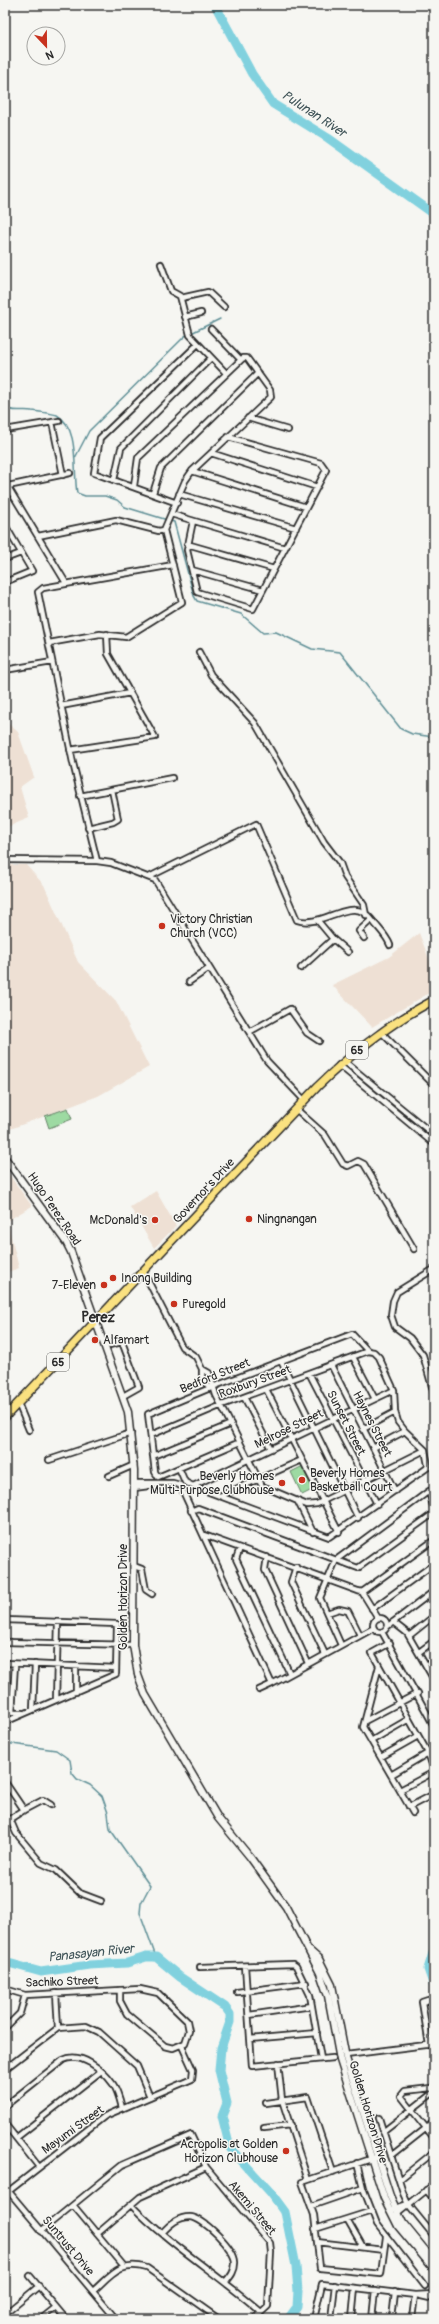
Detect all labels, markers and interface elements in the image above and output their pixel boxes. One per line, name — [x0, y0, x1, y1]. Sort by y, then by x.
north arrow — [26, 26, 66, 66]
text: N — [43, 47, 55, 62]
water label: Pulunan River — [279, 87, 351, 142]
place label: Victory Christian Church (VCC) — [170, 912, 253, 941]
marker: Victory Christian Church (VCC) — [157, 921, 167, 931]
road number: 65 — [346, 1041, 368, 1059]
street label: Governor's Drive — [170, 1155, 238, 1227]
street label: Hugo Perez Road — [24, 1170, 84, 1248]
place label: Ningnangan — [257, 1212, 317, 1227]
place label: McDonald's — [90, 1213, 148, 1228]
marker: Ningnangan — [244, 1214, 254, 1224]
marker: McDonald's — [150, 1215, 160, 1225]
place label: Inong Building — [121, 1271, 192, 1286]
marker: Inong Building — [108, 1273, 118, 1283]
place label: 7-Eleven — [52, 1278, 96, 1293]
marker: 7-Eleven — [99, 1280, 109, 1290]
place label: Puregold — [182, 1297, 226, 1312]
marker: Puregold — [169, 1299, 179, 1309]
district label: Perez — [81, 1309, 115, 1326]
place label: Alfamart — [103, 1333, 149, 1348]
marker: Alfamart — [90, 1335, 100, 1345]
road number: 65 — [47, 1353, 69, 1371]
street label: Bedford Street — [178, 1355, 252, 1397]
street label: Roxbury Street — [217, 1362, 293, 1402]
street label: Sunset Street — [323, 1388, 369, 1458]
street label: Haynes Street — [349, 1389, 395, 1459]
street label: Melrose Street — [252, 1406, 326, 1452]
place label: Beverly Homes Basketball Court — [310, 1466, 392, 1495]
place label: Beverly Homes Multi-Purpose Clubhouse — [150, 1469, 275, 1498]
marker: Beverly Homes Basketball Court — [297, 1475, 307, 1485]
marker: Beverly Homes Multi-Purpose Clubhouse — [277, 1478, 287, 1488]
street label: Golden Horizon Drive — [116, 1544, 131, 1650]
water label: Panasayan River — [47, 1940, 137, 1965]
street label: Sachiko Street — [25, 1973, 99, 1991]
street label: Golden Horizon Drive — [345, 2059, 391, 2165]
street label: Mayumi Street — [39, 2102, 107, 2158]
place label: Acropolis at Golden Horizon Clubhouse — [180, 2137, 278, 2166]
marker: Acropolis at Golden Horizon Clubhouse — [281, 2146, 291, 2156]
street label: Akemi Street — [225, 2178, 279, 2238]
street label: Suntrust Drive — [39, 2213, 97, 2279]

